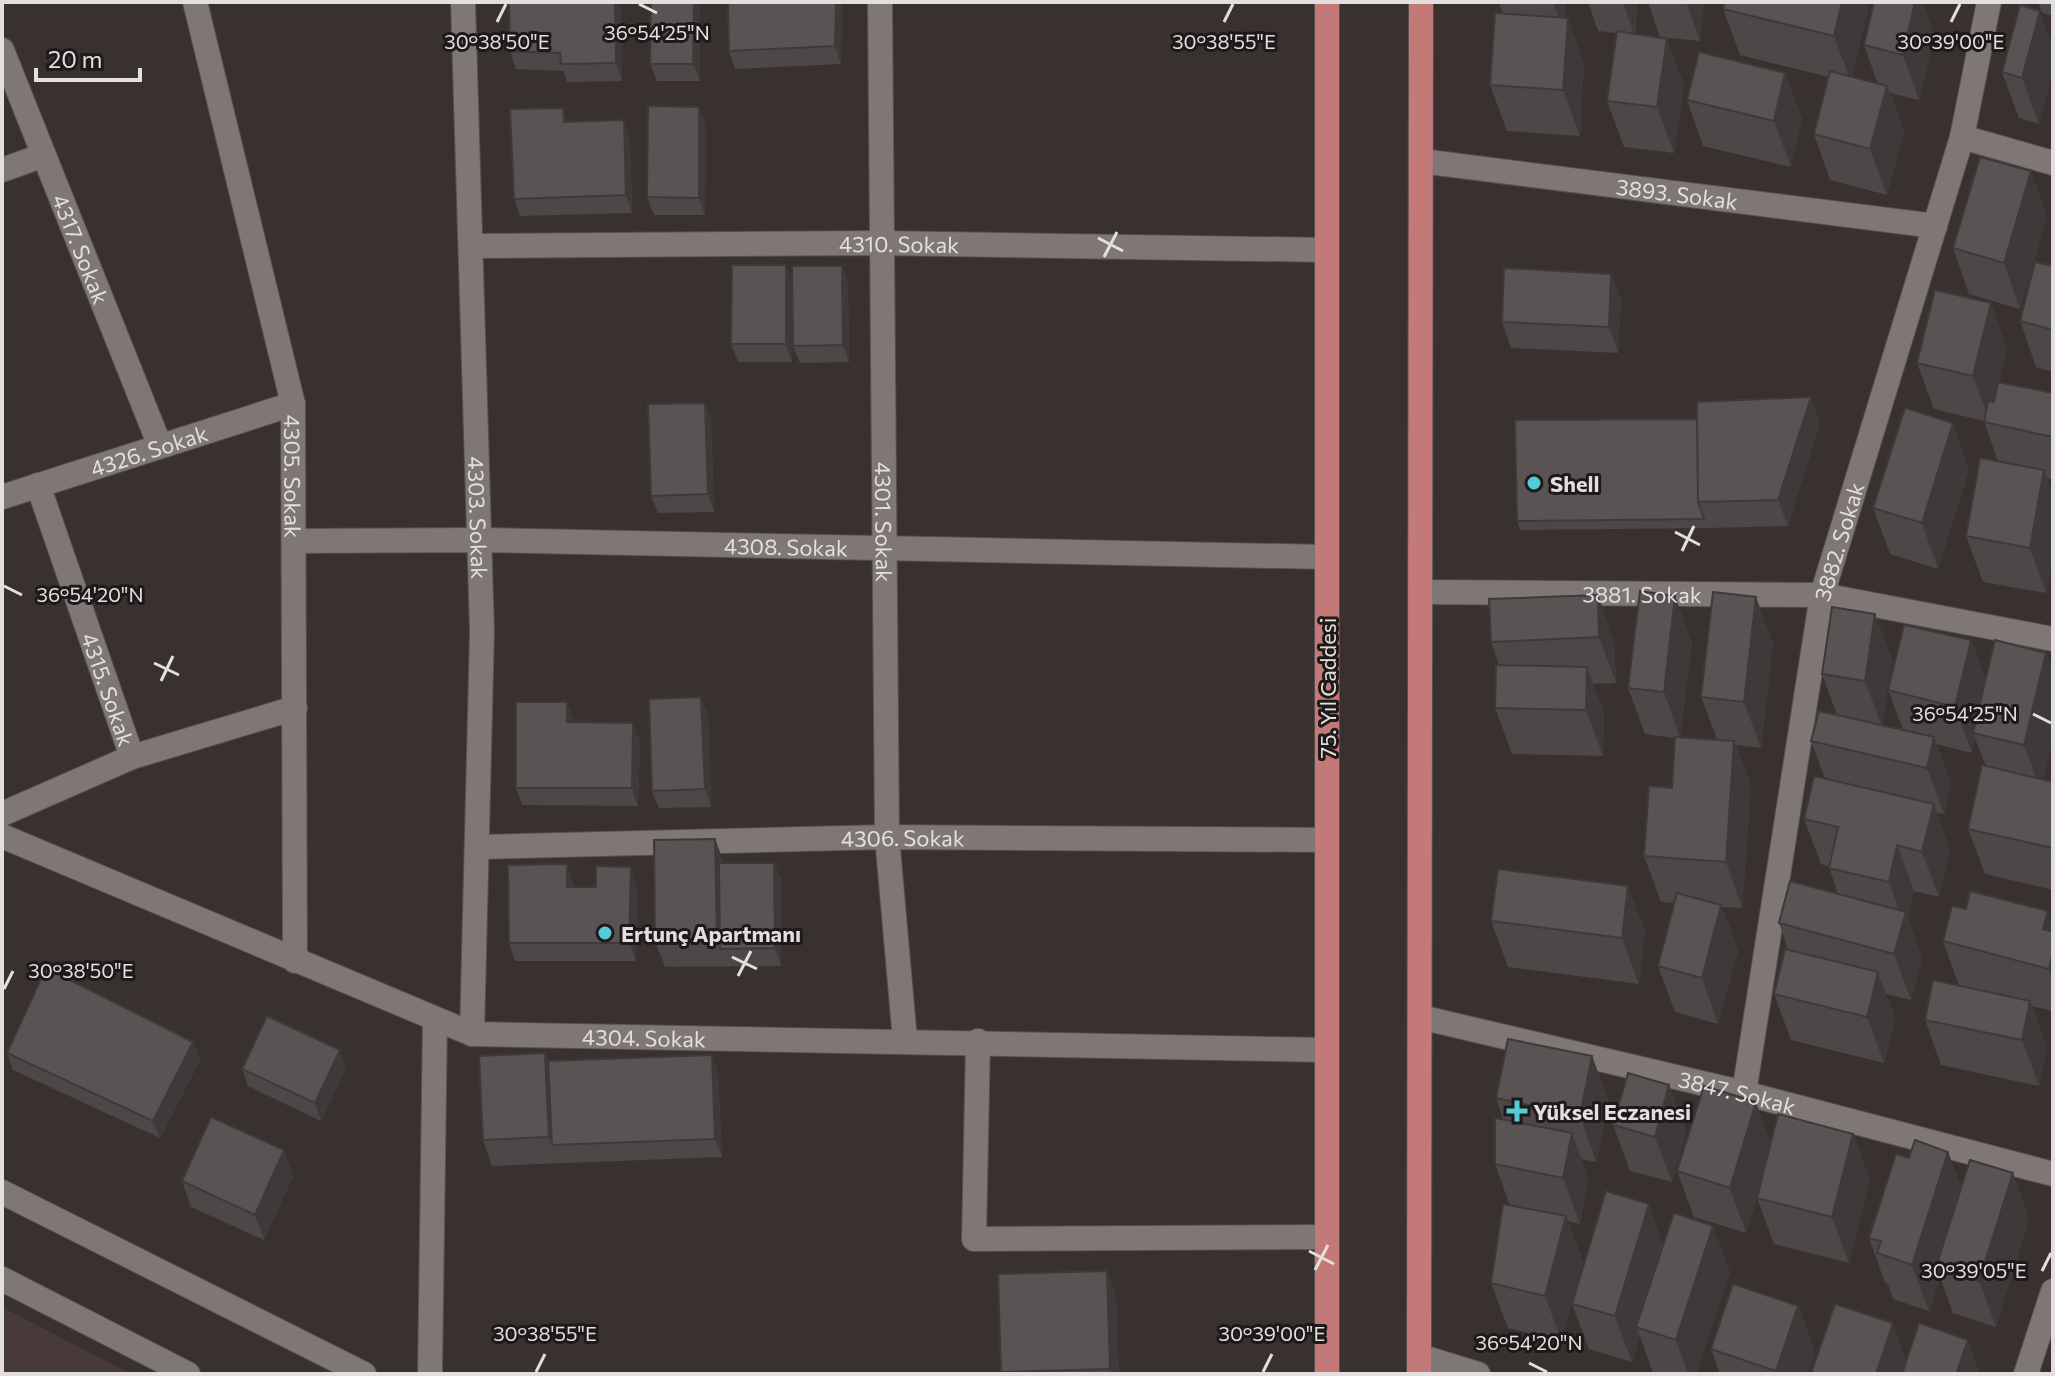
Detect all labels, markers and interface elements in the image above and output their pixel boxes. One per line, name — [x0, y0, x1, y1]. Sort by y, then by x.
text: 36°54'25"N — [604, 20, 710, 44]
text: 30°38'50"E — [444, 29, 550, 53]
text: 30°38'55"E — [1172, 29, 1276, 53]
text: 30°39'00"E — [1898, 29, 2004, 53]
scale bar — [36, 32, 140, 82]
text: 20 m — [48, 44, 102, 73]
street label: 3893. Sokak — [1615, 172, 1739, 214]
street label: 4317. Sokak — [47, 190, 115, 308]
street label: 4310. Sokak — [839, 229, 959, 258]
street label: 4305. Sokak — [280, 415, 307, 538]
street label: 4326. Sokak — [87, 419, 211, 482]
street label: 4303. Sokak — [463, 456, 494, 580]
street label: 4301. Sokak — [870, 462, 898, 582]
place label: Shell — [1550, 470, 1600, 497]
marker: Shell — [1525, 474, 1543, 492]
street label: 3882. Sokak — [1808, 479, 1869, 604]
street label: 4308. Sokak — [724, 531, 848, 561]
street label: 3881. Sokak — [1582, 580, 1702, 608]
text: 36°54'20"N — [36, 582, 144, 606]
street label: 75. Yıl Caddesi — [1314, 618, 1341, 758]
street label: 4315. Sokak — [76, 629, 141, 750]
text: 36°54'25"N — [1912, 701, 2018, 725]
street label: 4306. Sokak — [841, 823, 965, 852]
place label: Ertunç Apartmanı — [621, 920, 801, 947]
marker: Ertunç Apartmanı — [596, 924, 614, 942]
text: 30°38'50"E — [28, 958, 134, 982]
street label: 4304. Sokak — [582, 1023, 706, 1052]
street label: 3847. Sokak — [1676, 1065, 1799, 1120]
place label: Yüksel Eczanesi — [1533, 1098, 1691, 1125]
marker: Yüksel Eczanesi — [1508, 1102, 1526, 1120]
text: 30°39'05"E — [1921, 1258, 2027, 1282]
text: 30°38'55"E — [493, 1321, 597, 1345]
text: 30°39'00"E — [1219, 1321, 1325, 1345]
text: 36°54'20"N — [1475, 1330, 1583, 1354]

